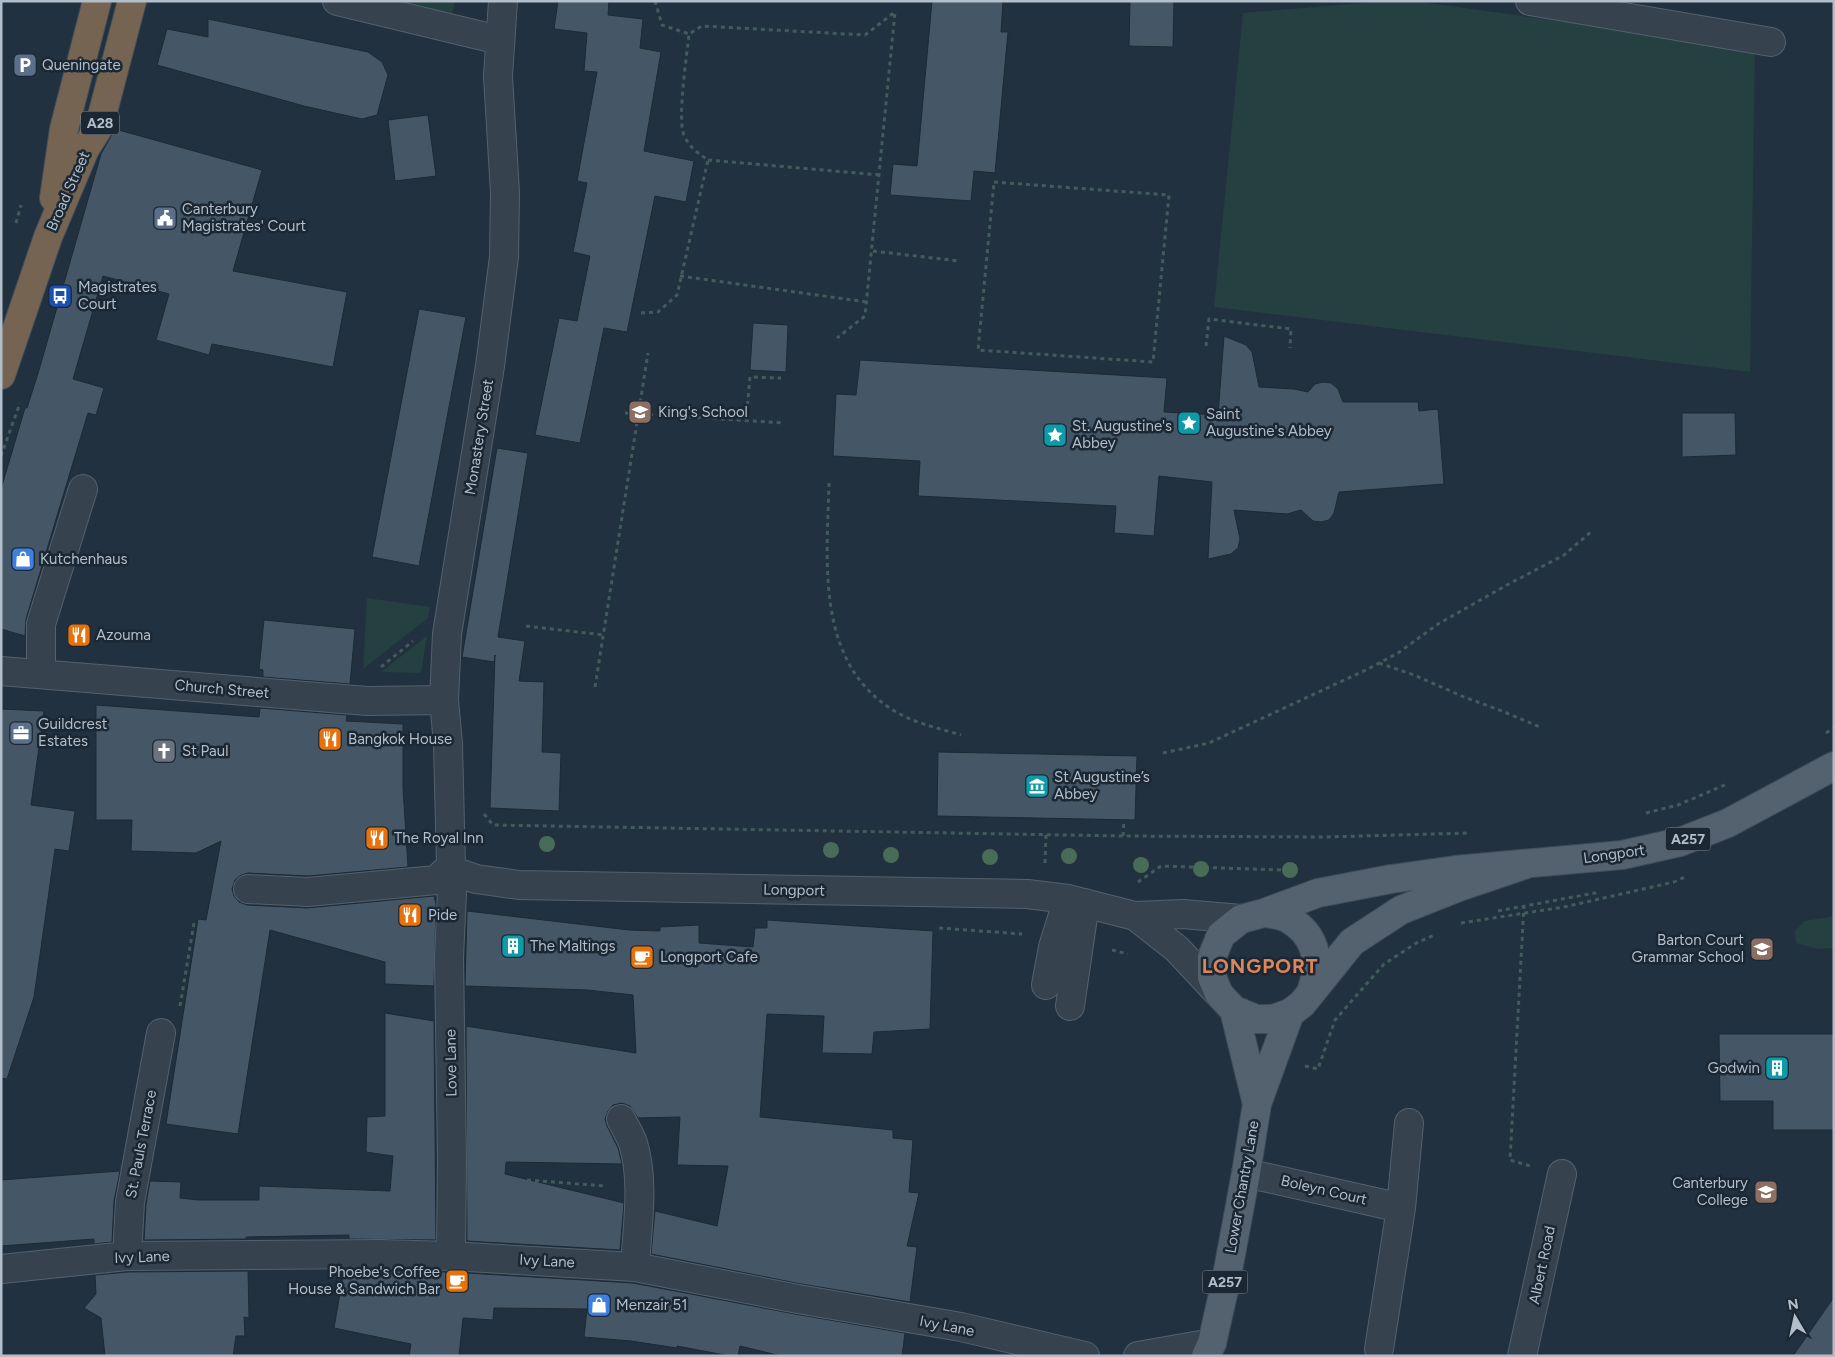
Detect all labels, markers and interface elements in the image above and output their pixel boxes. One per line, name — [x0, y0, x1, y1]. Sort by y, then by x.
parking icon: Queningate — [12, 52, 38, 78]
place label: Queningate — [42, 56, 121, 74]
road number: A28 — [81, 112, 119, 134]
street label: Broad Street — [42, 148, 94, 234]
place label: Canterbury Magistrates' Court — [182, 200, 306, 235]
public building icon: Canterbury Magistrates' Court — [152, 205, 178, 231]
place label: Magistrates Court — [78, 278, 157, 313]
bus stop icon: Magistrates Court — [47, 283, 73, 309]
street label: Monastery Street — [461, 378, 497, 496]
school or university icon: King's School — [627, 399, 653, 425]
place label: King's School — [658, 403, 748, 421]
place label: Saint Augustine's Abbey — [1206, 405, 1332, 440]
place icon: Saint Augustine's Abbey — [1176, 410, 1202, 436]
place label: St. Augustine's Abbey — [1072, 417, 1172, 452]
place icon: St. Augustine's Abbey — [1042, 422, 1068, 448]
shop icon: Kutchenhaus — [10, 546, 36, 572]
place label: Kutchenhaus — [40, 550, 128, 568]
restaurant icon: Azouma — [66, 622, 92, 648]
place label: Azouma — [96, 626, 151, 644]
street label: Church Street — [174, 676, 270, 702]
place label: Guildcrest Estates — [38, 715, 108, 750]
office icon: Guildcrest Estates — [8, 720, 34, 746]
restaurant icon: Bangkok House — [317, 726, 343, 752]
place label: Bangkok House — [348, 730, 452, 748]
church icon: St Paul — [151, 738, 177, 764]
place label: St Paul — [182, 742, 228, 760]
place label: St Augustine’s Abbey — [1054, 768, 1150, 803]
museum icon: St Augustine’s Abbey — [1024, 773, 1050, 799]
restaurant icon: The Royal Inn — [364, 825, 390, 851]
road number: A257 — [1666, 828, 1710, 851]
place label: The Royal Inn — [394, 829, 484, 847]
street label: Longport — [1582, 841, 1646, 867]
street label: Longport — [763, 880, 825, 900]
restaurant icon: Pide — [397, 902, 423, 928]
place label: Pide — [428, 906, 457, 924]
place label: Barton Court Grammar School — [1632, 931, 1744, 966]
building icon: The Maltings — [500, 933, 526, 959]
school or university icon: Barton Court Grammar School — [1749, 936, 1775, 962]
place label: The Maltings — [530, 937, 616, 955]
cafe icon: Longport Cafe — [629, 944, 655, 970]
place label: Longport Cafe — [660, 948, 758, 966]
district label: LONGPORT — [1202, 954, 1318, 978]
street label: Love Lane — [441, 1029, 461, 1097]
building icon: Godwin — [1764, 1055, 1790, 1081]
place label: Godwin — [1707, 1059, 1760, 1077]
street label: St. Pauls Terrace — [122, 1088, 160, 1200]
street label: Lower Chantry Lane — [1221, 1119, 1263, 1255]
street label: Boleyn Court — [1279, 1171, 1369, 1209]
place label: Canterbury College — [1672, 1174, 1748, 1209]
school or university icon: Canterbury College — [1753, 1179, 1779, 1205]
street label: Albert Road — [1525, 1224, 1559, 1306]
street label: Ivy Lane — [114, 1247, 170, 1267]
street label: Ivy Lane — [519, 1251, 575, 1271]
place label: Phoebe's Coffee House & Sandwich Bar — [288, 1263, 440, 1298]
cafe icon: Phoebe's Coffee House & Sandwich Bar — [444, 1268, 470, 1294]
road number: A257 — [1202, 1270, 1248, 1294]
shop icon: Menzair 51 — [586, 1292, 612, 1318]
north arrow — [1770, 1292, 1820, 1342]
text: N — [1786, 1295, 1800, 1314]
place label: Menzair 51 — [616, 1296, 687, 1314]
street label: Ivy Lane — [918, 1312, 976, 1340]

